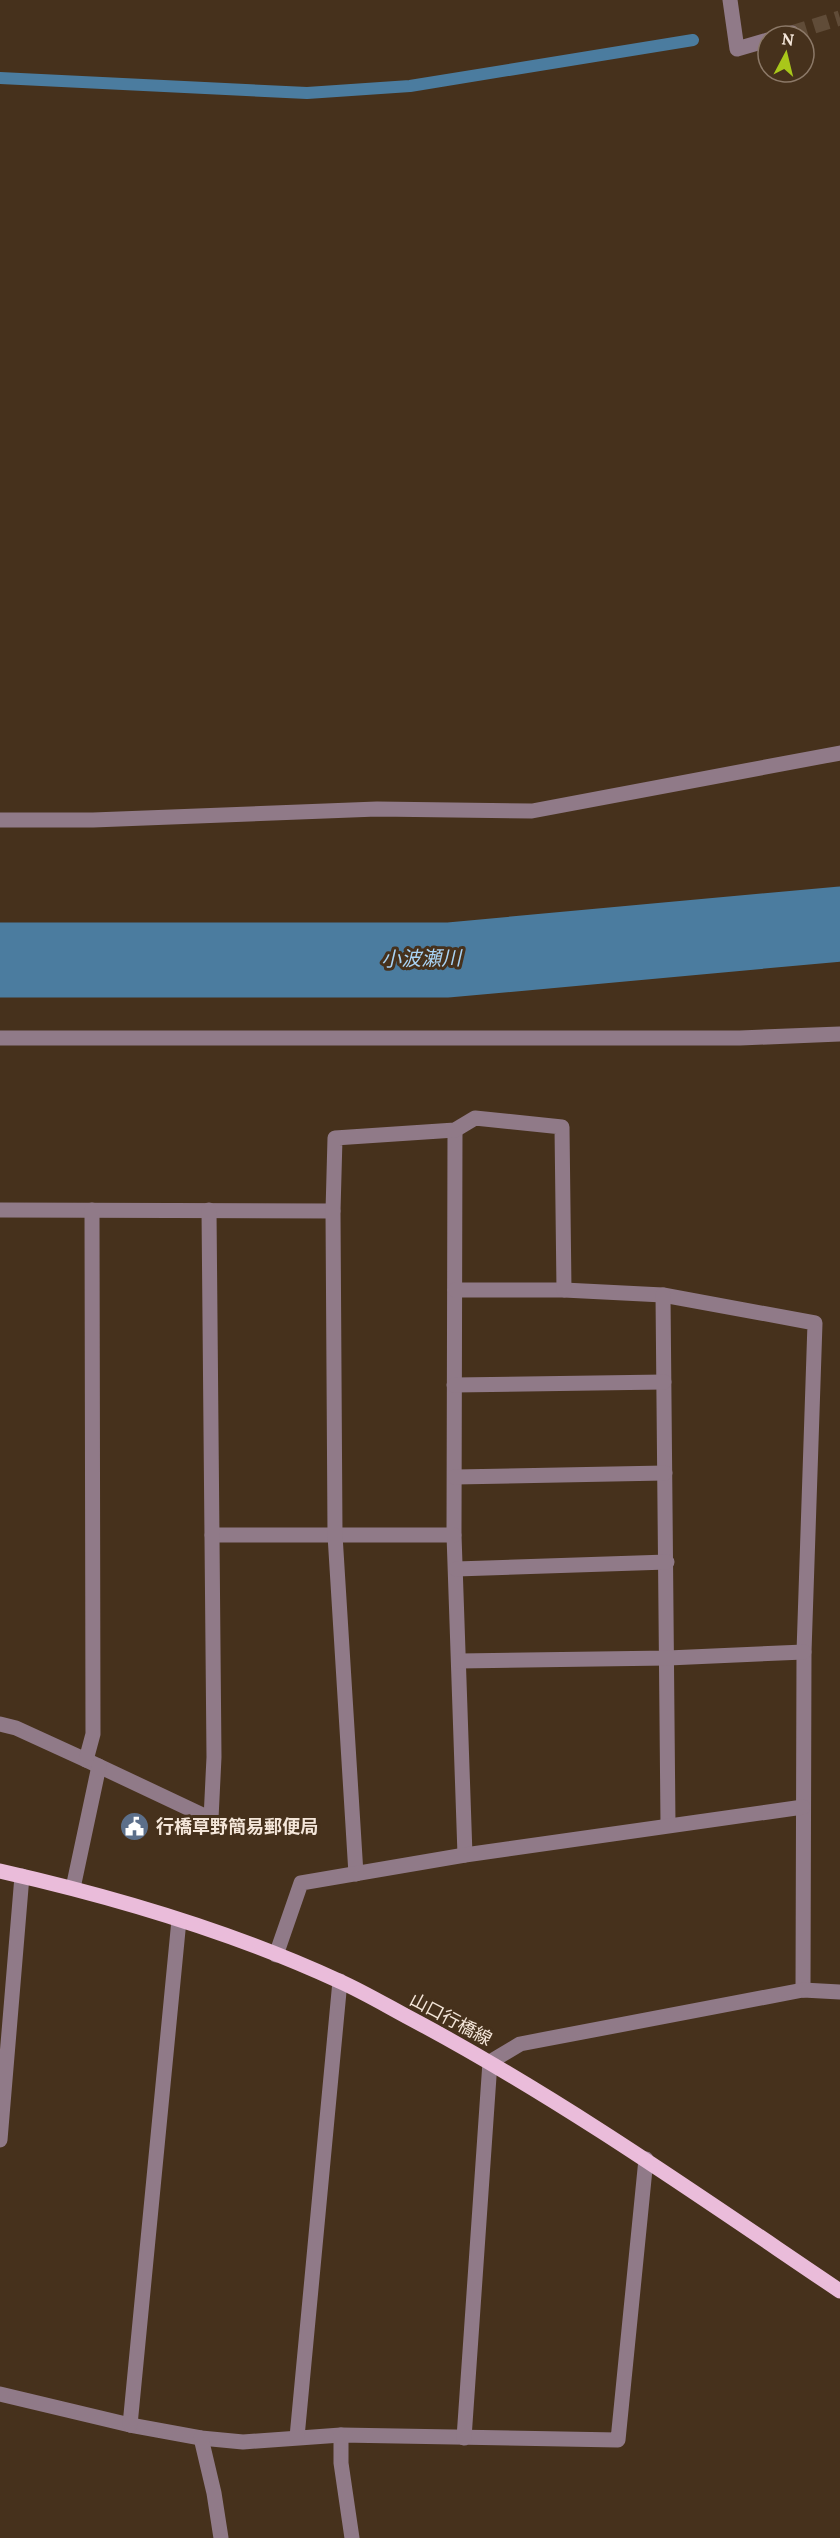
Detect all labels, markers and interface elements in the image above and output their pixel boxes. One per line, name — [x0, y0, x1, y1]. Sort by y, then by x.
north arrow — [756, 24, 816, 84]
text: N — [780, 28, 795, 50]
water label: 小波瀬川 — [381, 945, 463, 971]
public building icon: 行橋草野簡易郵便局 — [119, 1810, 151, 1842]
place label: 行橋草野簡易郵便局 — [156, 1815, 318, 1838]
street label: 山口行橋線 — [406, 1988, 496, 2050]

